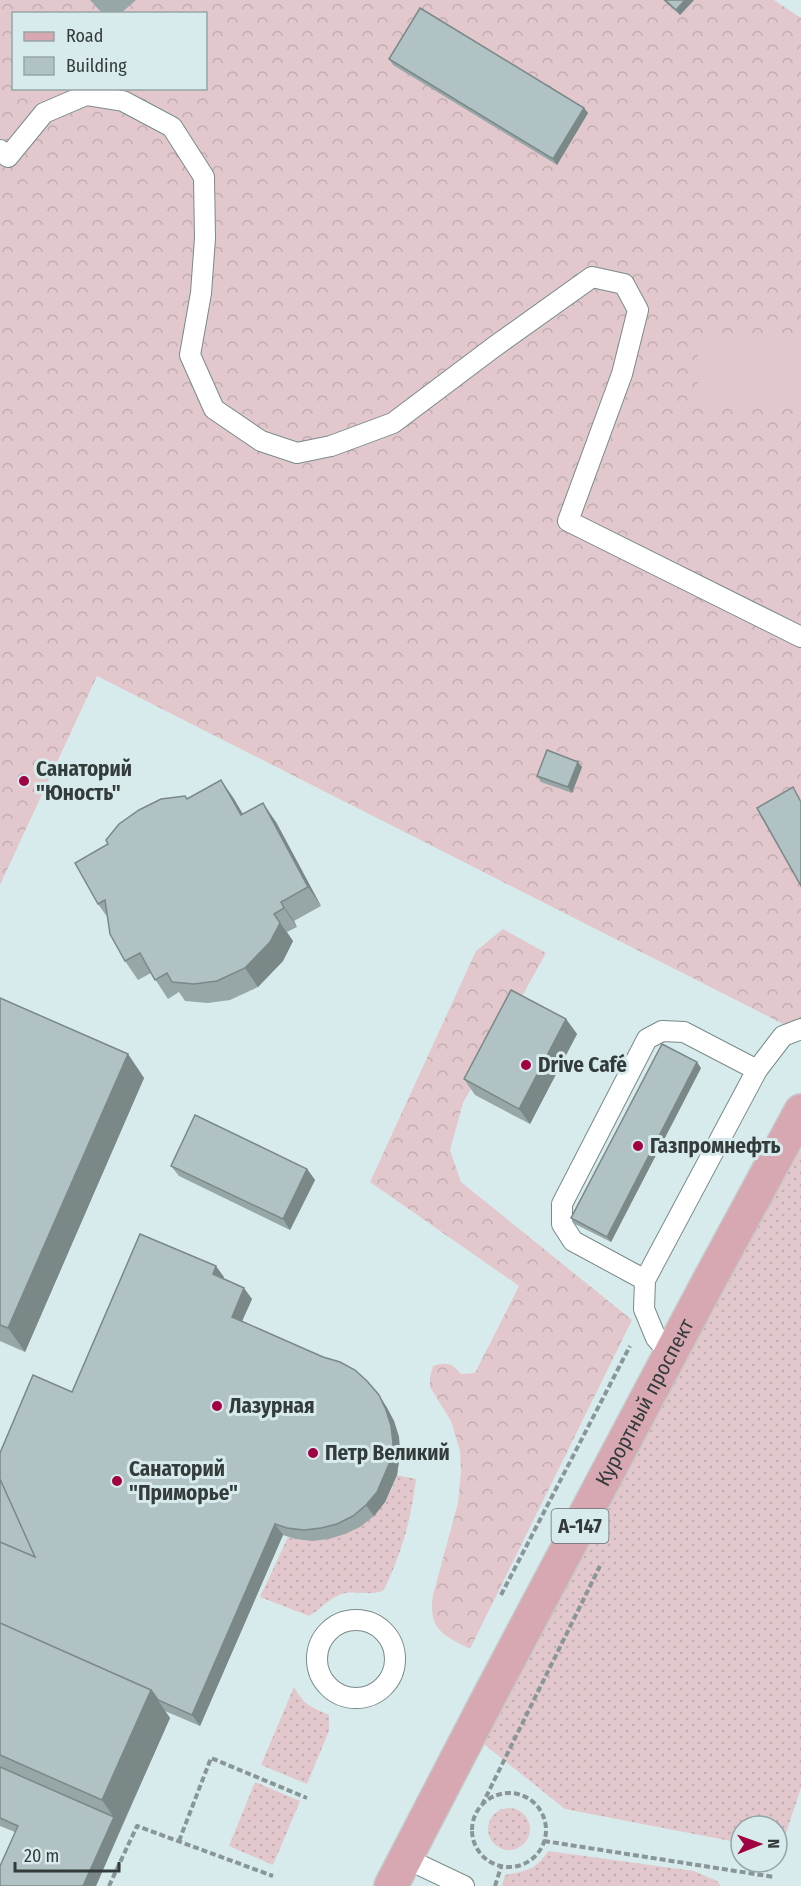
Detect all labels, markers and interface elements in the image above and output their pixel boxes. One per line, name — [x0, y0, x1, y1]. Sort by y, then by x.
legend — [12, 12, 207, 90]
text: Road — [66, 25, 103, 47]
text: Building — [66, 55, 127, 77]
place label: Санаторий "Юность" — [36, 756, 132, 806]
marker: Санаторий "Юность" — [17, 774, 31, 788]
place label: Drive Café — [538, 1052, 627, 1078]
marker: Drive Café — [519, 1058, 533, 1072]
place label: Газпромнефть — [650, 1133, 780, 1159]
marker: Газпромнефть — [631, 1139, 645, 1153]
street label: Курортный проспект — [590, 1314, 700, 1491]
place label: Лазурная — [229, 1393, 315, 1419]
marker: Лазурная — [210, 1399, 224, 1413]
place label: Петр Великий — [325, 1440, 450, 1466]
marker: Петр Великий — [306, 1446, 320, 1460]
place label: Санаторий "Приморье" — [129, 1456, 238, 1506]
marker: Санаторий "Приморье" — [110, 1474, 124, 1488]
road number: А-147 — [552, 1509, 608, 1543]
north arrow — [729, 1814, 789, 1874]
scale bar — [15, 1835, 118, 1873]
text: N — [764, 1839, 783, 1849]
text: 20 m — [24, 1845, 59, 1867]

